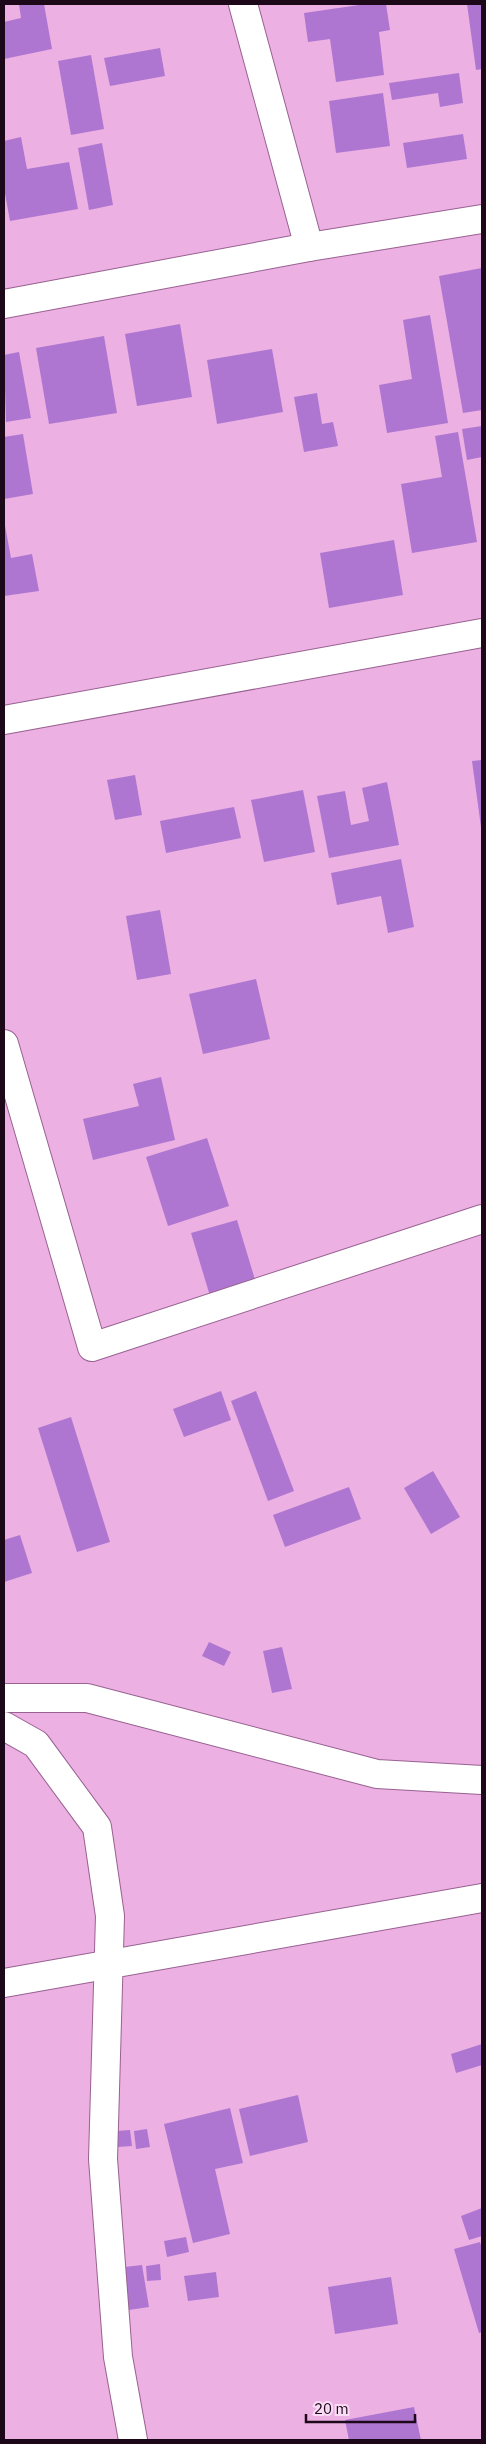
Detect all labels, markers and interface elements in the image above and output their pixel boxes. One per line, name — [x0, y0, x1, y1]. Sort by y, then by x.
scale bar — [306, 2392, 415, 2424]
text: 20 m — [314, 2399, 349, 2418]

